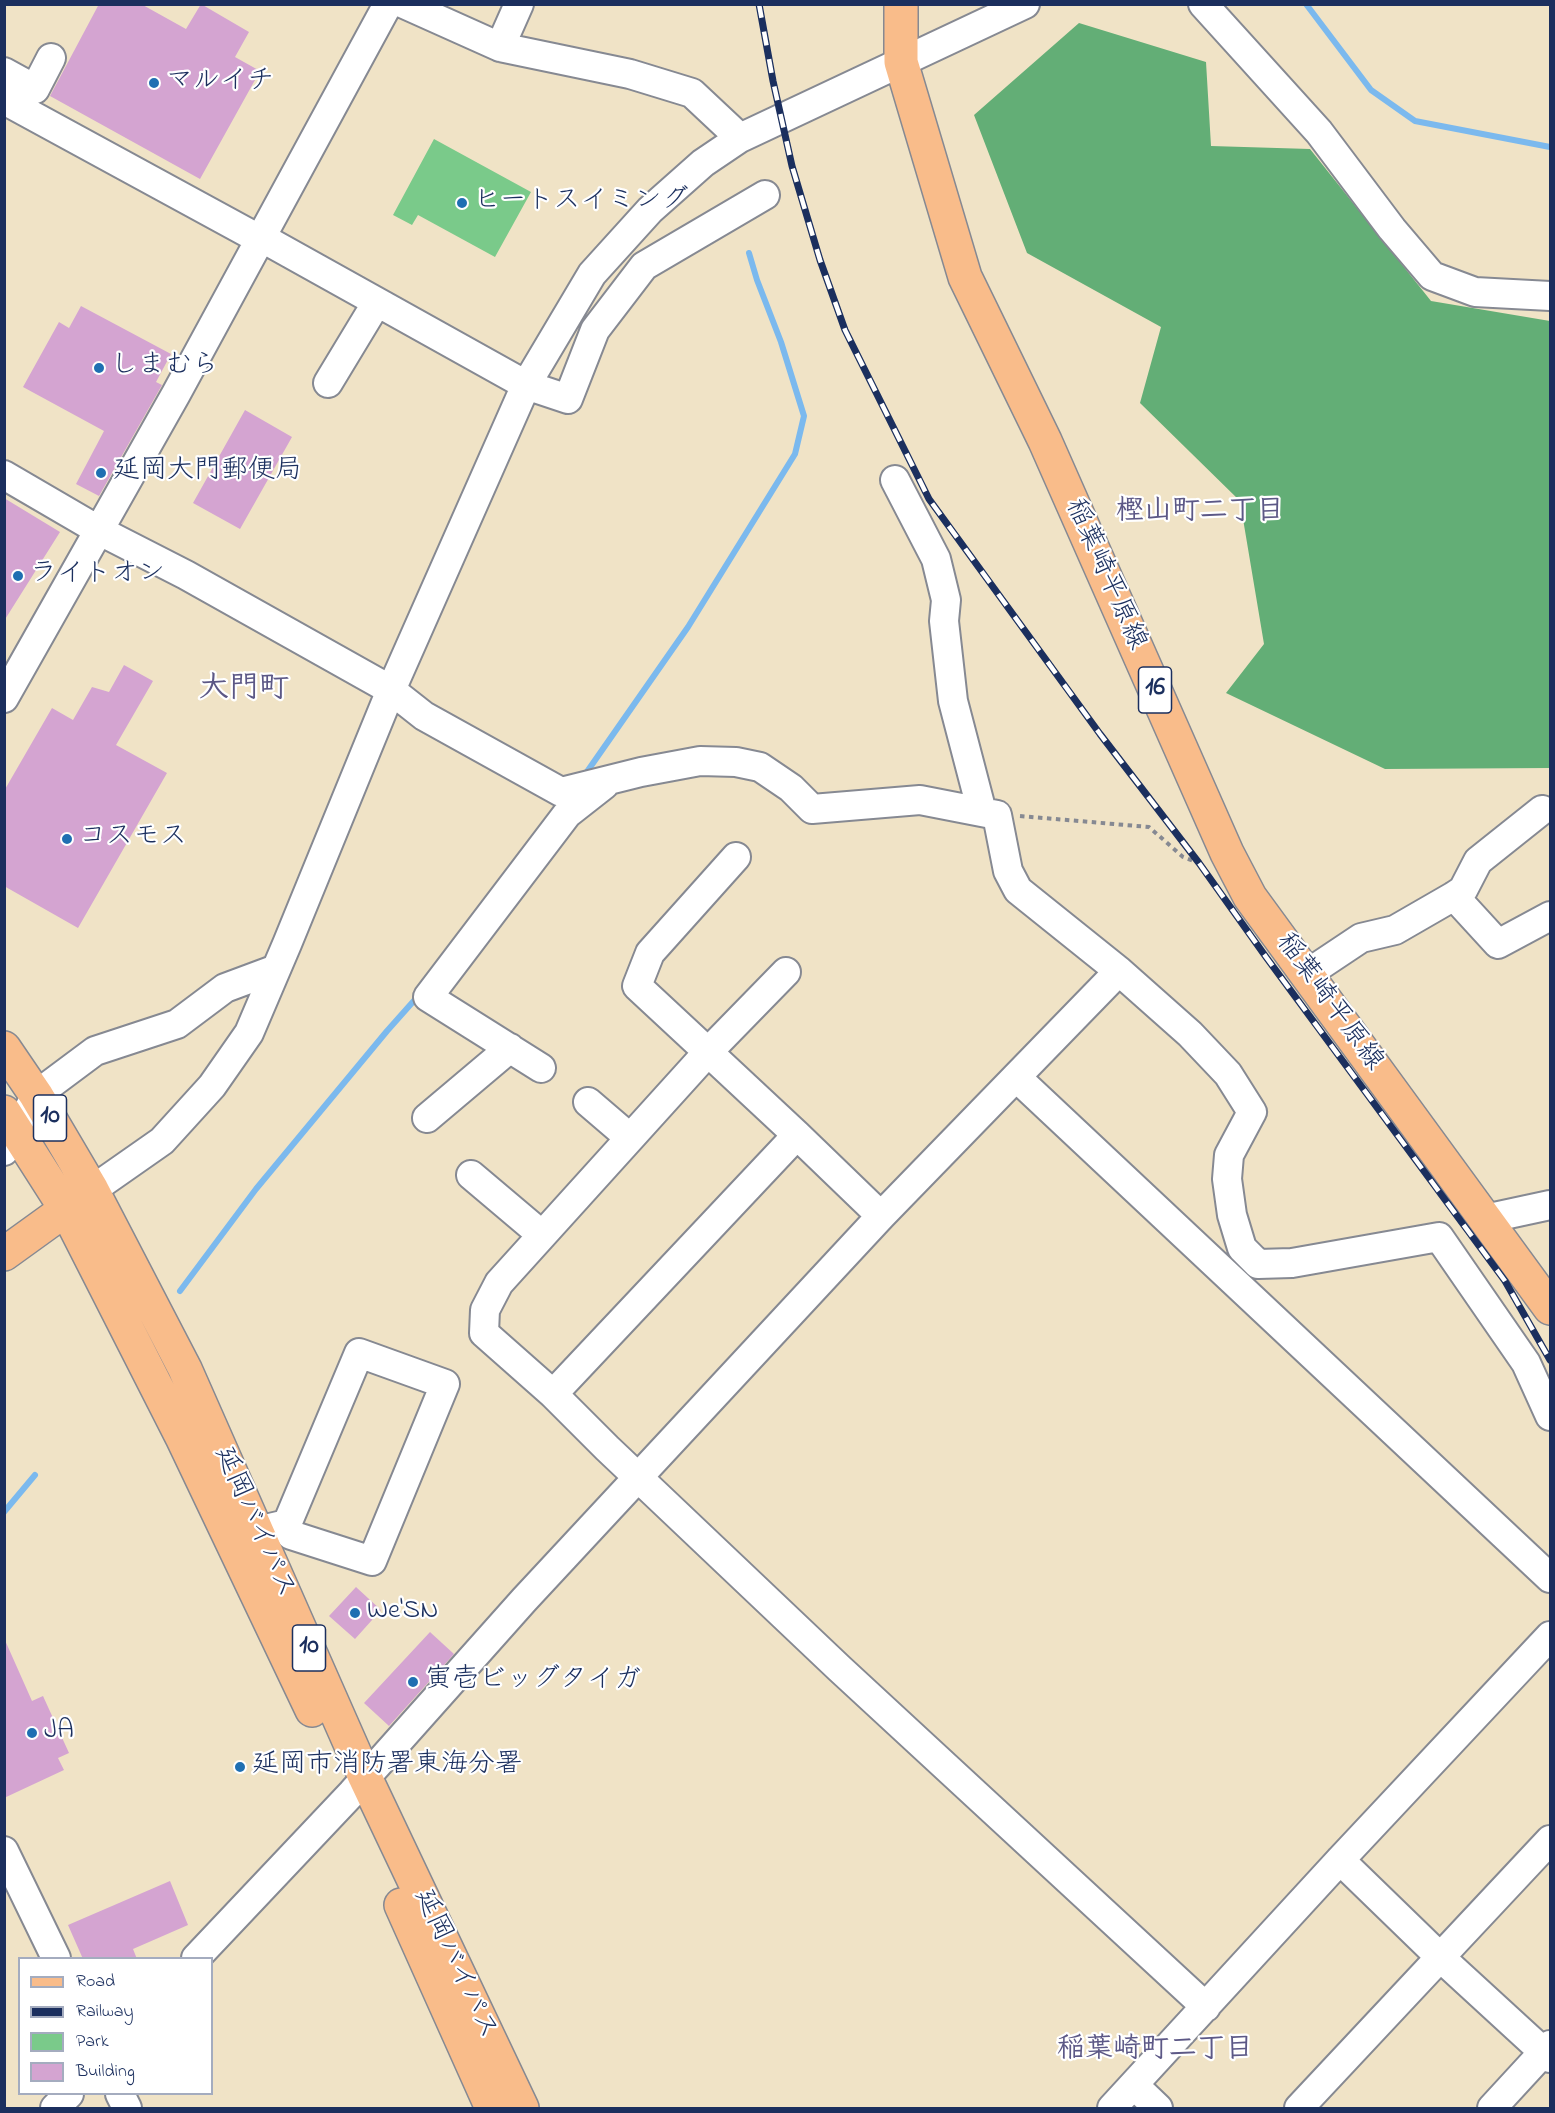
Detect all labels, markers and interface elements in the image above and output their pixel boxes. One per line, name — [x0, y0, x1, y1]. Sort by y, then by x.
place label: マルイチ — [166, 67, 274, 99]
marker: マルイチ — [147, 76, 161, 90]
place label: ヒートスイミング — [474, 187, 688, 219]
marker: ヒートスイミング — [455, 196, 469, 210]
place label: しまむら — [111, 352, 219, 384]
marker: しまむら — [92, 361, 106, 375]
place label: 延岡大門郵便局 — [113, 457, 302, 489]
marker: 延岡大門郵便局 — [94, 466, 108, 480]
street label: 稲葉崎平原線 — [1056, 494, 1152, 656]
district label: 樫山町二丁目 — [1116, 496, 1284, 530]
place label: ライトオン — [30, 560, 165, 592]
marker: ライトオン — [11, 569, 25, 583]
road number: 16 — [1138, 667, 1172, 713]
district label: 大門町 — [199, 673, 289, 709]
place label: コスモス — [79, 823, 187, 855]
marker: コスモス — [60, 832, 74, 846]
street label: 稲葉崎平原線 — [1267, 928, 1389, 1078]
road number: 10 — [34, 1095, 66, 1141]
street label: 延岡バイパス — [205, 1442, 301, 1604]
place label: We'SN — [367, 1597, 438, 1629]
marker: We'SN — [348, 1606, 362, 1620]
road number: 10 — [292, 1625, 326, 1671]
place label: 寅壱ビッグタイガ — [425, 1666, 641, 1698]
marker: 寅壱ビッグタイガ — [406, 1675, 420, 1689]
place label: JA — [44, 1717, 74, 1749]
marker: JA — [25, 1726, 39, 1740]
place label: 延岡市消防署東海分署 — [252, 1751, 522, 1783]
marker: 延岡市消防署東海分署 — [233, 1760, 247, 1774]
street label: 延岡バイパス — [405, 1885, 503, 2045]
legend — [18, 1957, 213, 2095]
text: Road — [76, 1969, 115, 1995]
text: Railway — [76, 1999, 133, 2025]
text: Park — [76, 2029, 109, 2055]
district label: 稲葉崎町二丁目 — [1057, 2034, 1253, 2068]
text: Building — [76, 2059, 135, 2085]

